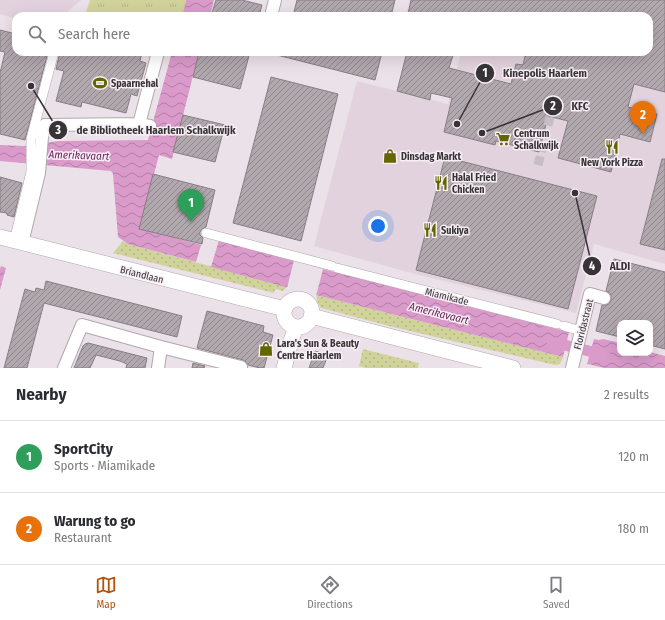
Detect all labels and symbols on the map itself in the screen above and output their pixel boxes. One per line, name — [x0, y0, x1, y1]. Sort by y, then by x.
callout: Kinepolis Haarlem — [475, 62, 594, 85]
text: 1 — [482, 66, 488, 80]
text: Kinepolis Haarlem — [503, 67, 587, 80]
sports icon: Spaarnehal — [92, 75, 108, 91]
place label: Spaarnehal — [111, 78, 159, 90]
callout: KFC — [543, 95, 596, 118]
text: 2 — [549, 99, 556, 113]
text: KFC — [572, 100, 589, 113]
pin: 2 — [630, 101, 656, 134]
callout: de Bibliotheek Haarlem Schalkwijk — [48, 118, 243, 141]
text: 3 — [54, 123, 61, 137]
text: de Bibliotheek Haarlem Schalkwijk — [76, 124, 236, 137]
place label: Centrum Schalkwijk — [514, 128, 560, 152]
supermarket icon: Centrum Schalkwijk — [495, 131, 511, 147]
restaurant icon: New York Pizza — [604, 139, 620, 155]
water label: Amerikavaart — [47, 148, 110, 163]
shop icon: Dinsdag Markt — [382, 148, 398, 164]
place label: Dinsdag Markt — [401, 151, 461, 163]
place label: New York Pizza — [581, 157, 643, 169]
place label: Halal Fried Chicken — [452, 172, 496, 196]
restaurant icon: Halal Fried Chicken — [433, 175, 449, 191]
pin: 1 — [178, 189, 204, 222]
your location — [368, 216, 388, 236]
restaurant icon: Sukiya — [422, 222, 438, 238]
place label: Sukiya — [441, 225, 469, 237]
callout: ALDI — [582, 255, 639, 278]
text: 4 — [589, 259, 595, 273]
text: ALDI — [609, 260, 630, 273]
street label: Briandlaan — [119, 264, 165, 286]
street label: Miamikade — [424, 286, 470, 308]
street label: Floridastraat — [572, 297, 596, 351]
water label: Amerikavaart — [407, 300, 470, 327]
place label: Lara's Sun & Beauty Centre Haarlem — [277, 338, 359, 362]
shop icon: Lara's Sun & Beauty Centre Haarlem — [258, 341, 274, 357]

